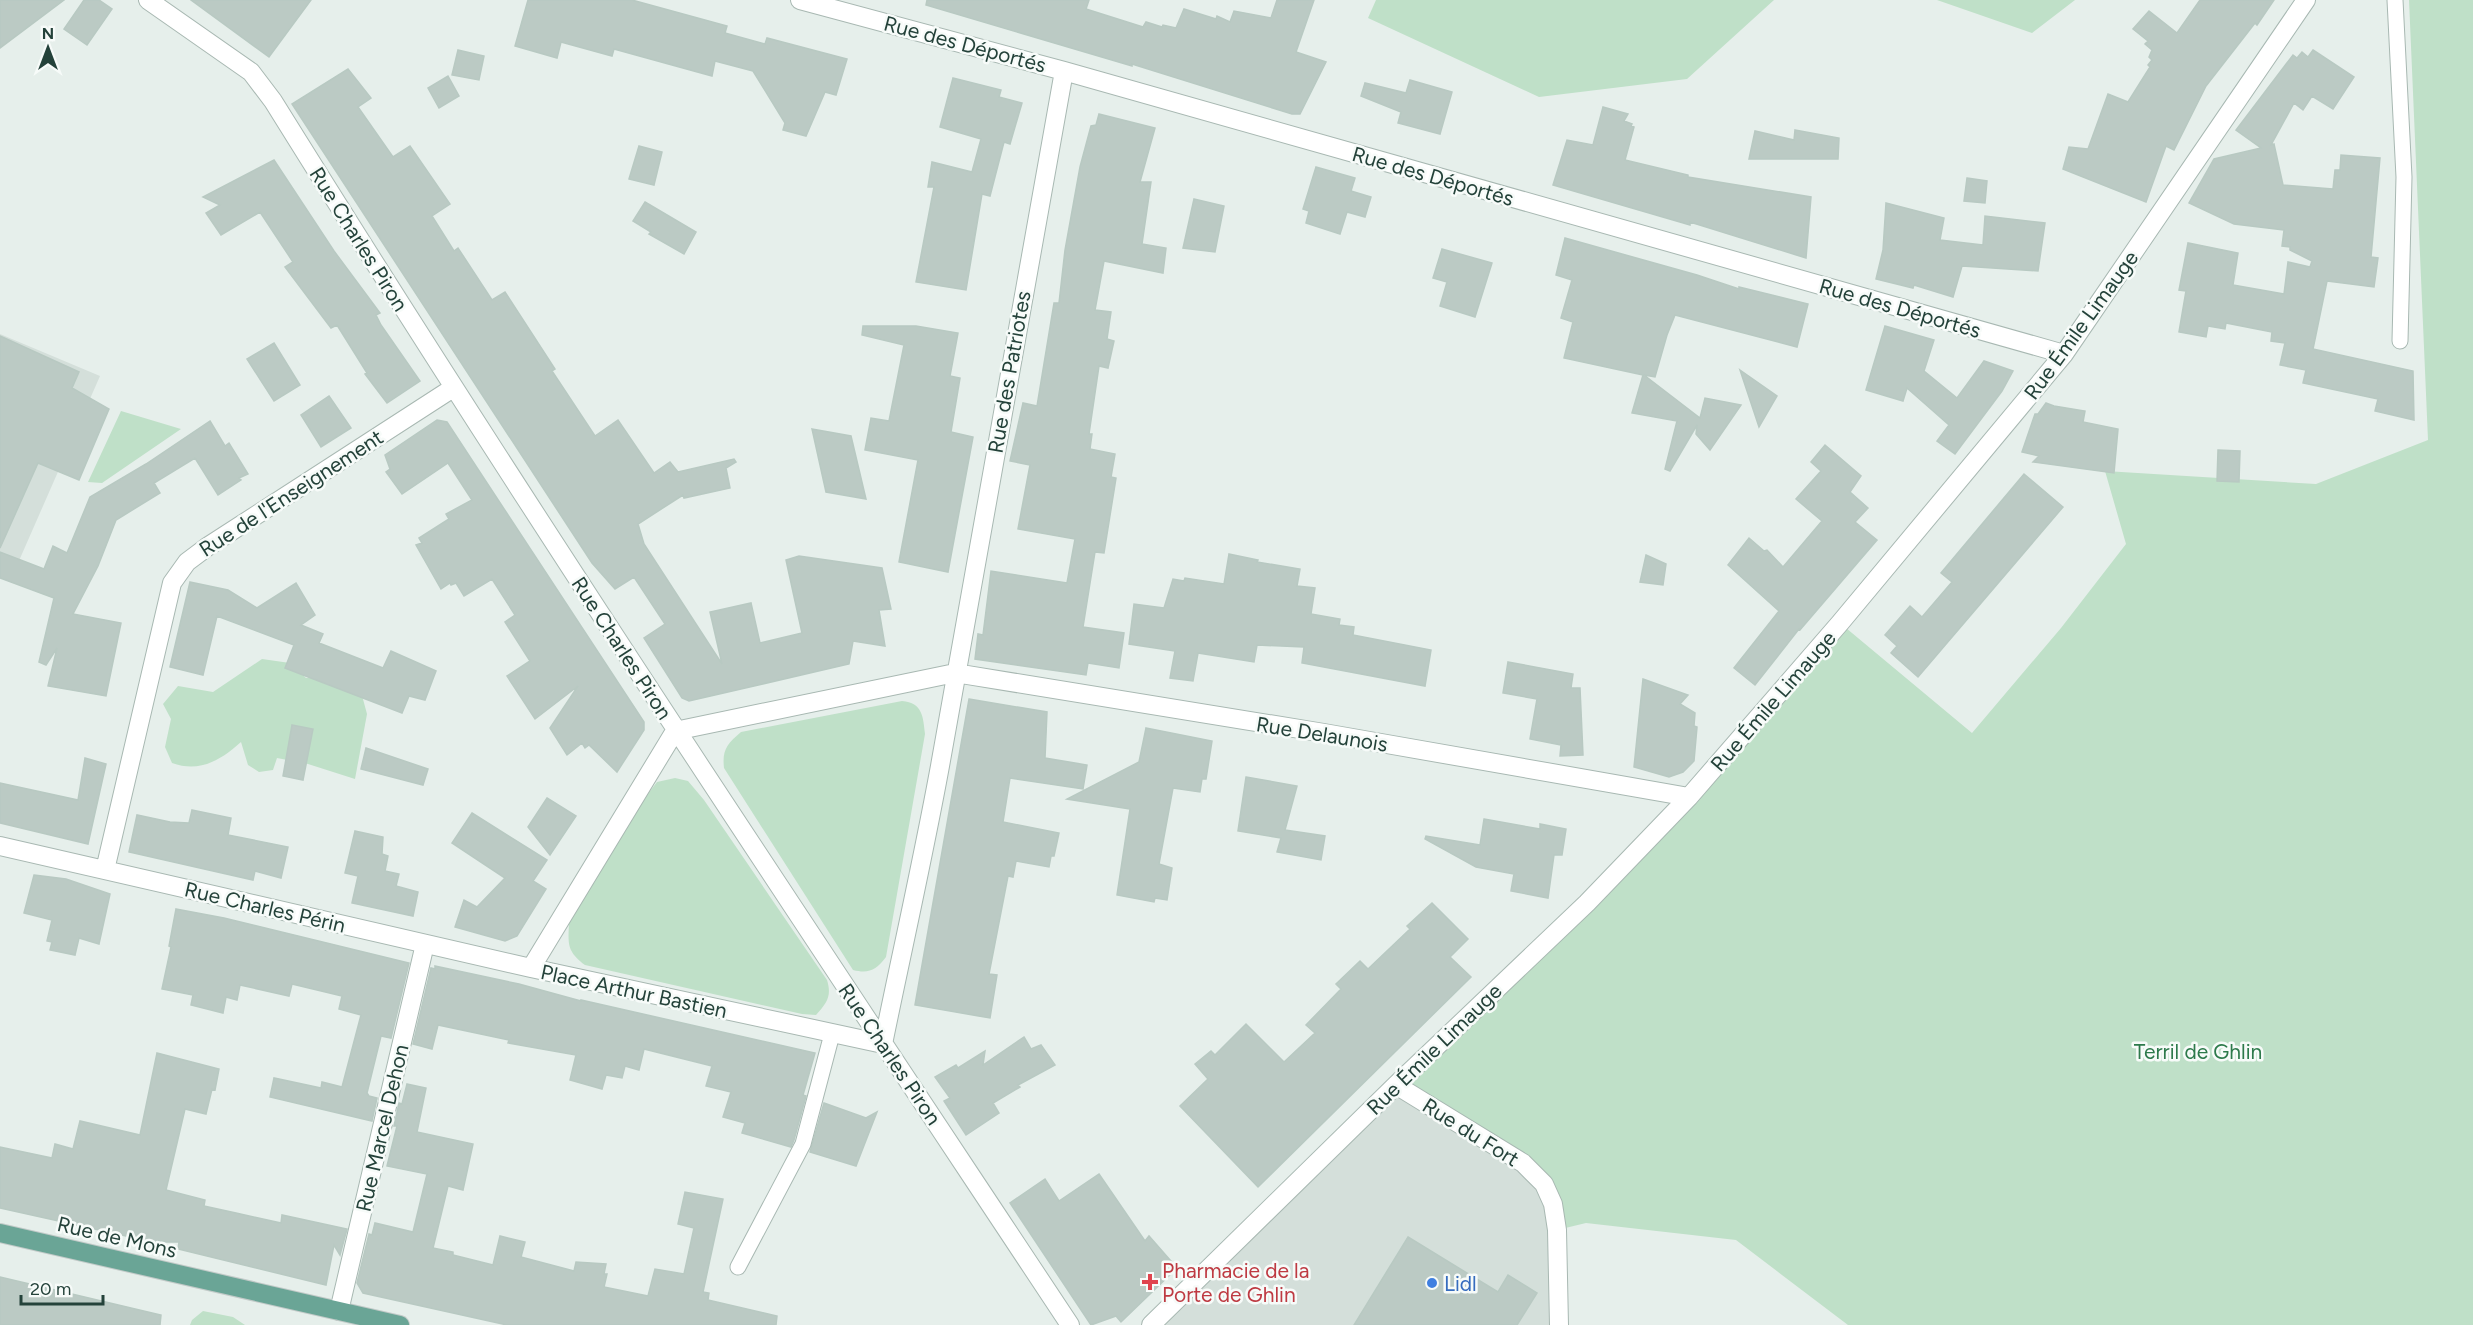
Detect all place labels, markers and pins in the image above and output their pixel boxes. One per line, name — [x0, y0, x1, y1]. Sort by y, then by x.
place label: Pharmacie de la Porte de Ghlin — [1162, 1258, 1309, 1307]
place label: Lidl — [1444, 1271, 1477, 1296]
marker: Pharmacie de la Porte de Ghlin — [1143, 1275, 1157, 1289]
marker: Lidl — [1425, 1276, 1439, 1290]

